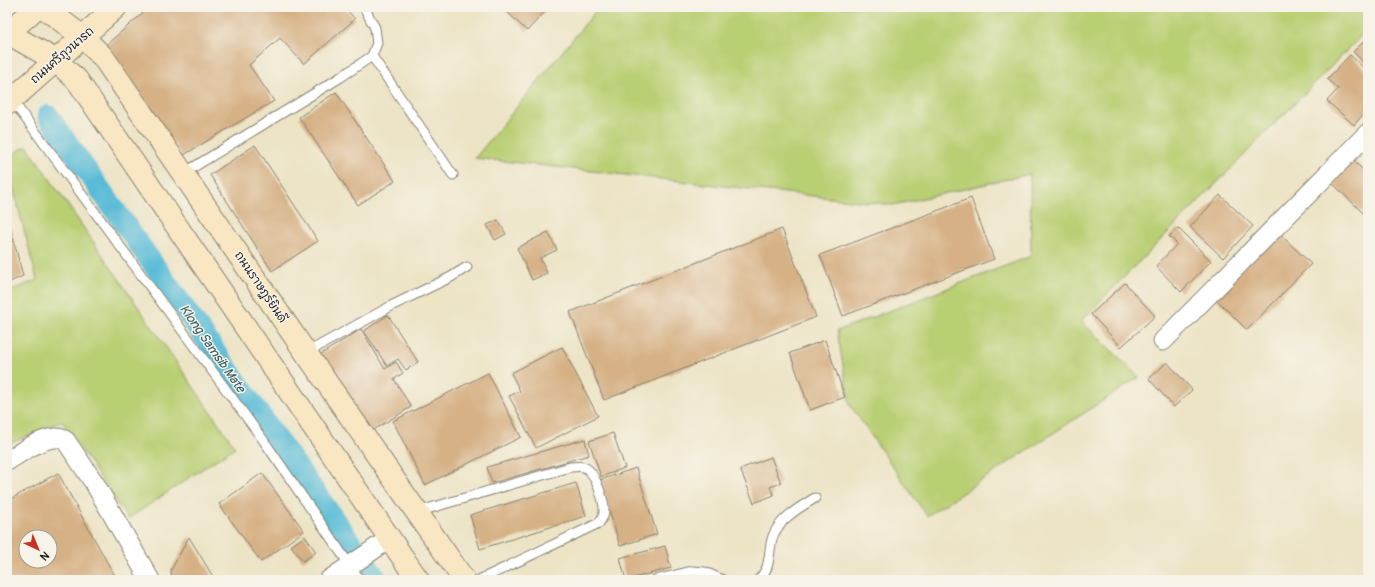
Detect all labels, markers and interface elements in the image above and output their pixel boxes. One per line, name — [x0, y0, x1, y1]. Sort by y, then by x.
street label: ถนนศรีภูวนารถ — [28, 24, 98, 88]
street label: ถนนราษฎร์ยินดี — [231, 248, 291, 326]
water label: Klong Samsib Mate — [176, 302, 249, 397]
north arrow — [18, 529, 58, 569]
text: N — [37, 549, 52, 563]

